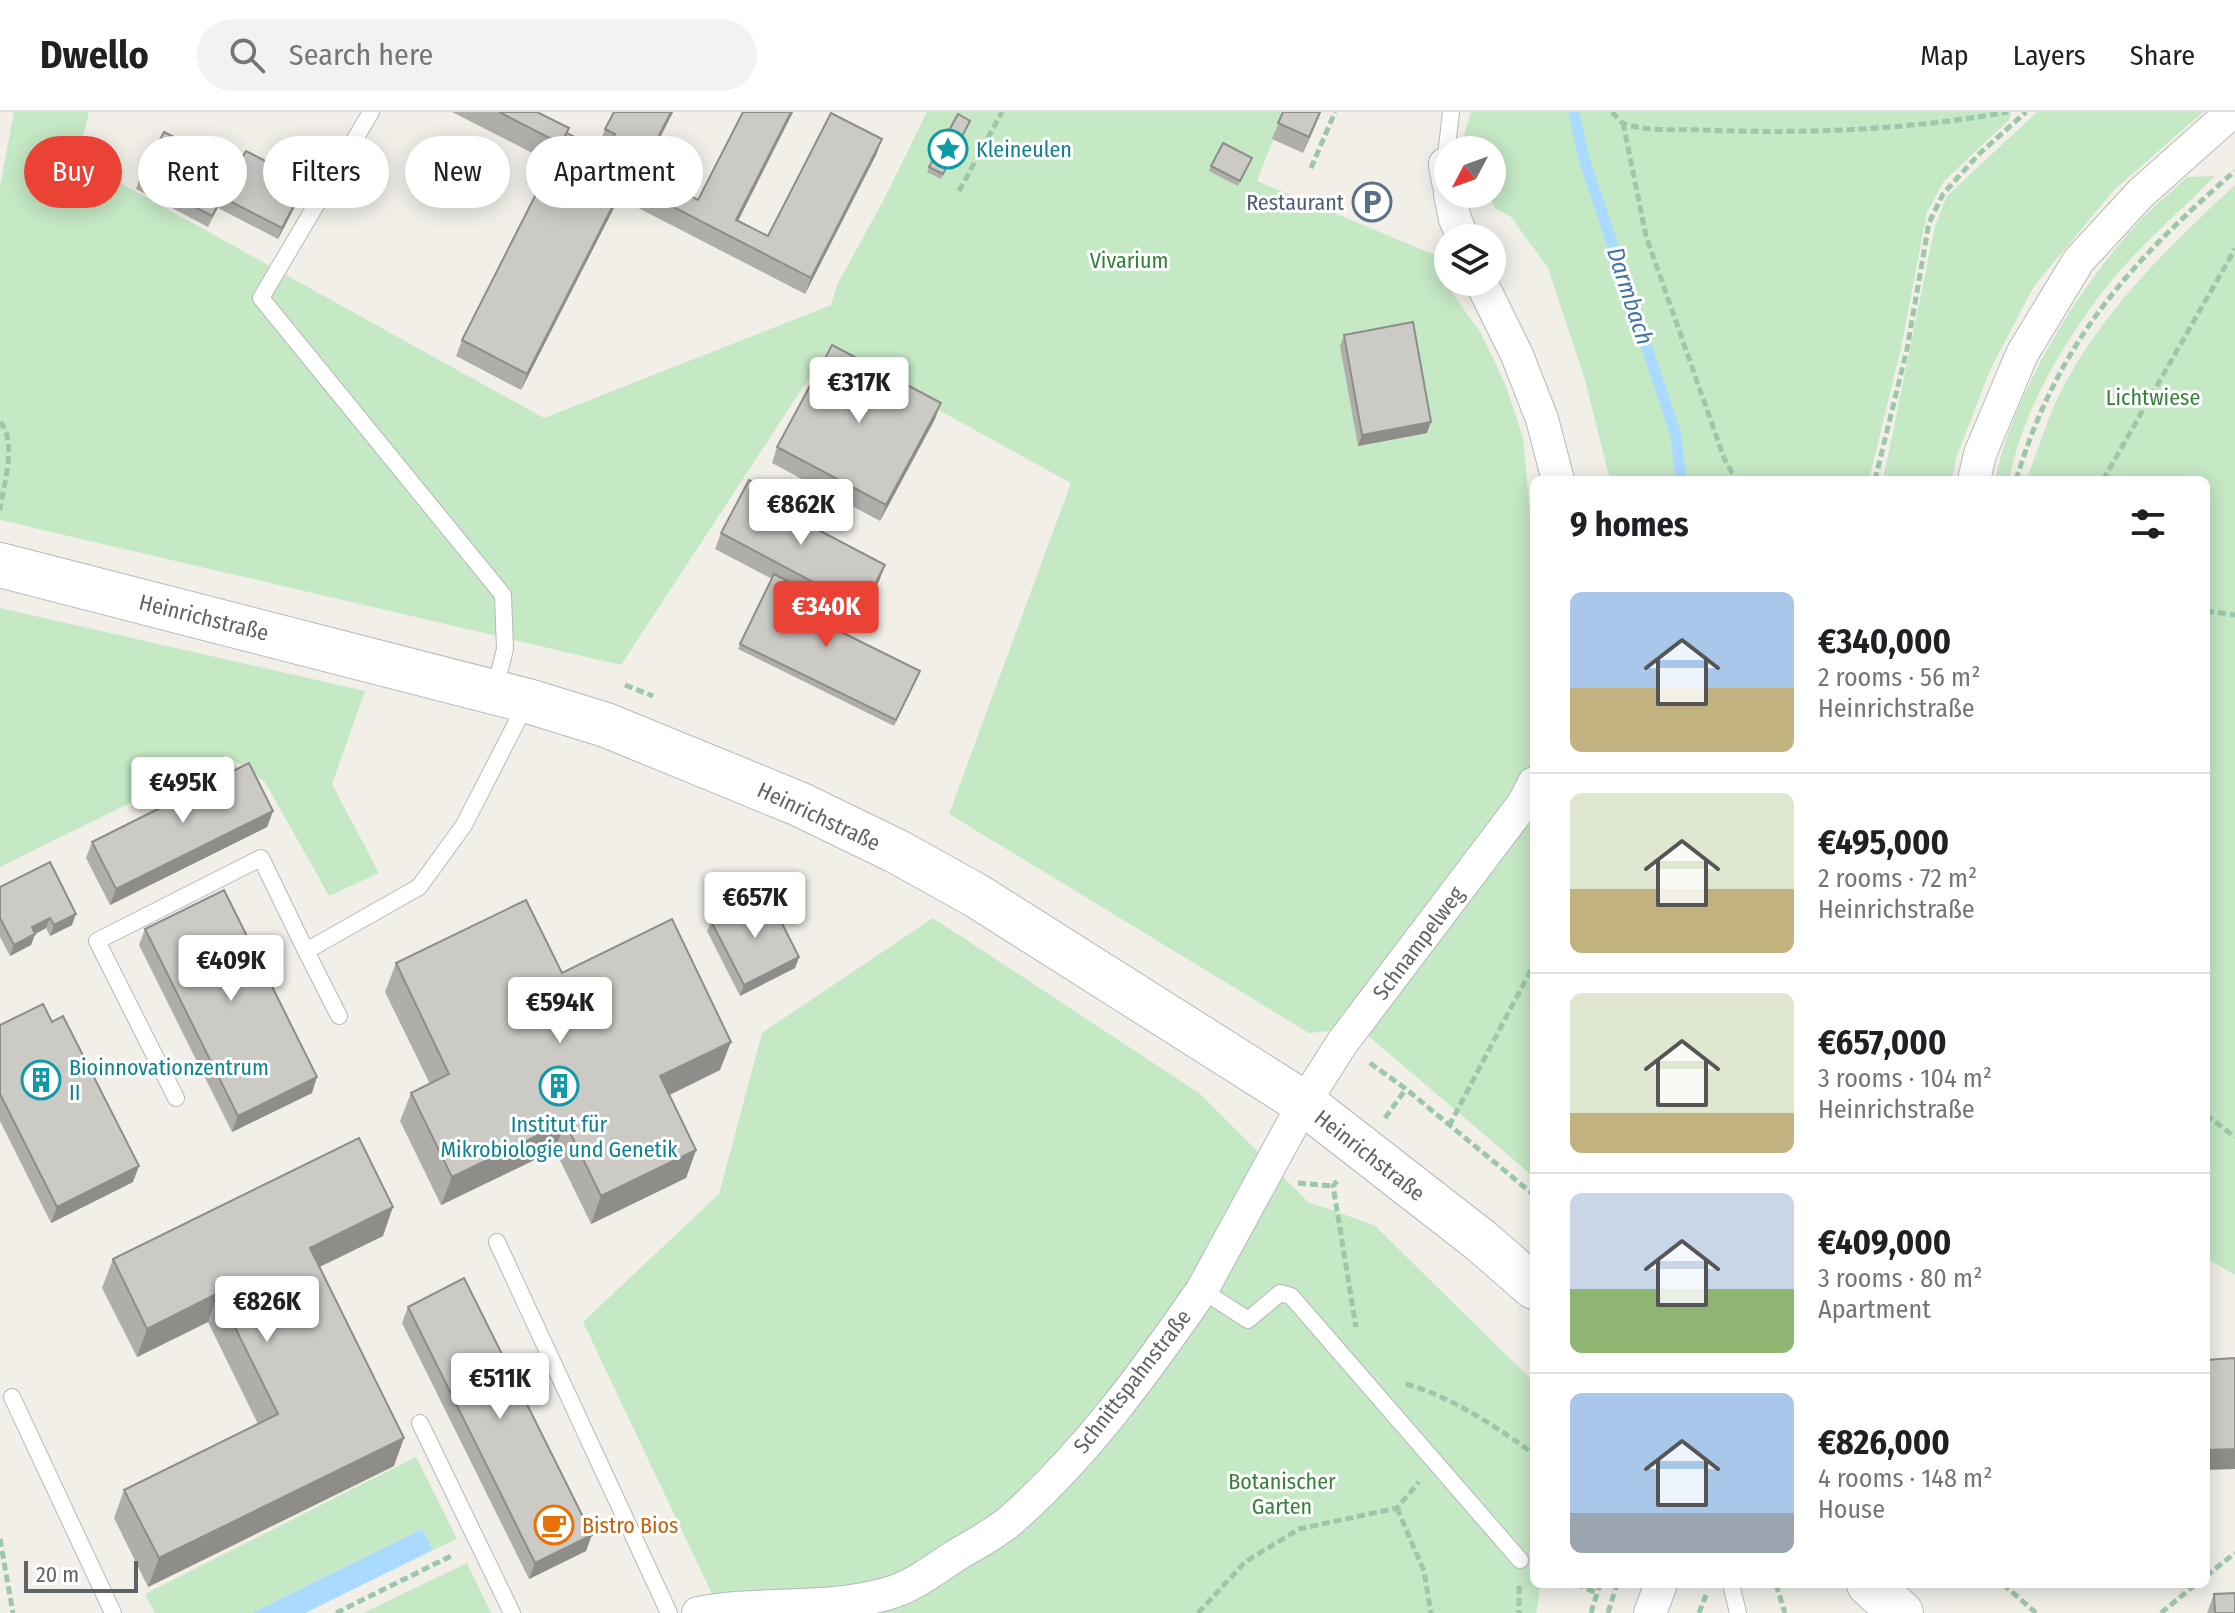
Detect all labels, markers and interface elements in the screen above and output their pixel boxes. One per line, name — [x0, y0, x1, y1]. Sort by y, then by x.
search box — [197, 19, 757, 91]
text: Dwello — [40, 32, 149, 78]
icon: search — [225, 33, 269, 77]
text: Search here — [289, 37, 433, 73]
text: Map — [1920, 39, 1969, 72]
text: Layers — [2013, 39, 2086, 72]
text: Share — [2130, 39, 2195, 72]
place icon: Kleineulen — [927, 128, 969, 170]
chip: Buy — [24, 136, 122, 208]
chip: Rent — [138, 136, 247, 208]
chip: Filters — [263, 136, 389, 208]
chip: New — [405, 136, 510, 208]
chip: Apartment — [526, 136, 703, 208]
place label: Kleineulen — [976, 136, 1072, 163]
north arrow — [1434, 136, 1506, 208]
map controls — [1434, 136, 1506, 296]
parking icon: Restaurant — [1351, 181, 1393, 223]
place label: Restaurant — [1246, 189, 1345, 216]
button: layers — [1434, 224, 1506, 296]
water label: Darmbach — [1601, 244, 1659, 348]
park label: Vivarium — [1090, 247, 1168, 274]
pin: €317K — [803, 357, 915, 425]
text: €317K — [828, 367, 890, 398]
park label: Lichtwiese — [2106, 384, 2200, 411]
pin: €862K — [745, 479, 857, 547]
text: €862K — [767, 489, 835, 520]
icon: filters — [2126, 502, 2170, 546]
text: 9 homes — [1570, 504, 1689, 545]
pin: €340K — [770, 581, 882, 649]
street label: Heinrichstraße — [136, 588, 271, 647]
text: €340K — [792, 591, 860, 622]
text: €340,000 — [1818, 621, 1951, 662]
icon: home — [1634, 624, 1730, 720]
text: 2 rooms · 56 m² — [1818, 662, 1980, 693]
text: Heinrichstraße — [1818, 693, 1975, 724]
pin: €495K — [127, 757, 239, 825]
text: €495K — [149, 767, 217, 798]
street label: Heinrichstraße — [753, 776, 885, 857]
text: €495,000 — [1818, 822, 1949, 863]
icon: home — [1634, 825, 1730, 921]
text: 2 rooms · 72 m² — [1818, 863, 1977, 894]
pin: €657K — [699, 872, 811, 940]
street label: Schnampelweg — [1367, 881, 1470, 1005]
text: €657K — [722, 882, 788, 913]
text: Heinrichstraße — [1818, 894, 1975, 925]
pin: €409K — [175, 935, 287, 1003]
text: €409K — [196, 945, 266, 976]
pin: €594K — [504, 977, 616, 1045]
text: €594K — [526, 987, 594, 1018]
text: €657,000 — [1818, 1022, 1946, 1063]
icon: home — [1634, 1025, 1730, 1121]
place label: Bioinnovationzentrum II — [69, 1054, 269, 1106]
building icon: Bioinnovationzentrum II — [20, 1059, 62, 1101]
text: 3 rooms · 104 m² — [1818, 1063, 1992, 1094]
building icon: Institut für Mikrobiologie und Genetik — [538, 1065, 580, 1107]
text: Heinrichstraße — [1818, 1094, 1975, 1125]
street label: Heinrichstraße — [1309, 1104, 1430, 1207]
place label: Institut für Mikrobiologie und Genetik — [440, 1111, 678, 1163]
text: €409,000 — [1818, 1222, 1951, 1263]
icon: home — [1634, 1225, 1730, 1321]
text: 3 rooms · 80 m² — [1818, 1263, 1982, 1294]
pin: €826K — [211, 1276, 323, 1344]
text: €826K — [233, 1286, 301, 1317]
text: Apartment — [1818, 1294, 1931, 1325]
street label: Schnittspahnstraße — [1068, 1304, 1197, 1459]
pin: €511K — [444, 1353, 556, 1421]
text: €511K — [469, 1363, 531, 1394]
text: €826,000 — [1818, 1422, 1950, 1463]
icon: home — [1634, 1425, 1730, 1521]
text: 4 rooms · 148 m² — [1818, 1463, 1992, 1494]
park label: Botanischer Garten — [1228, 1468, 1336, 1520]
text: House — [1818, 1494, 1885, 1525]
cafe icon: Bistro Bios — [533, 1504, 575, 1546]
place label: Bistro Bios — [582, 1512, 679, 1539]
scale bar — [24, 1557, 138, 1593]
text: 20 m — [36, 1561, 79, 1588]

